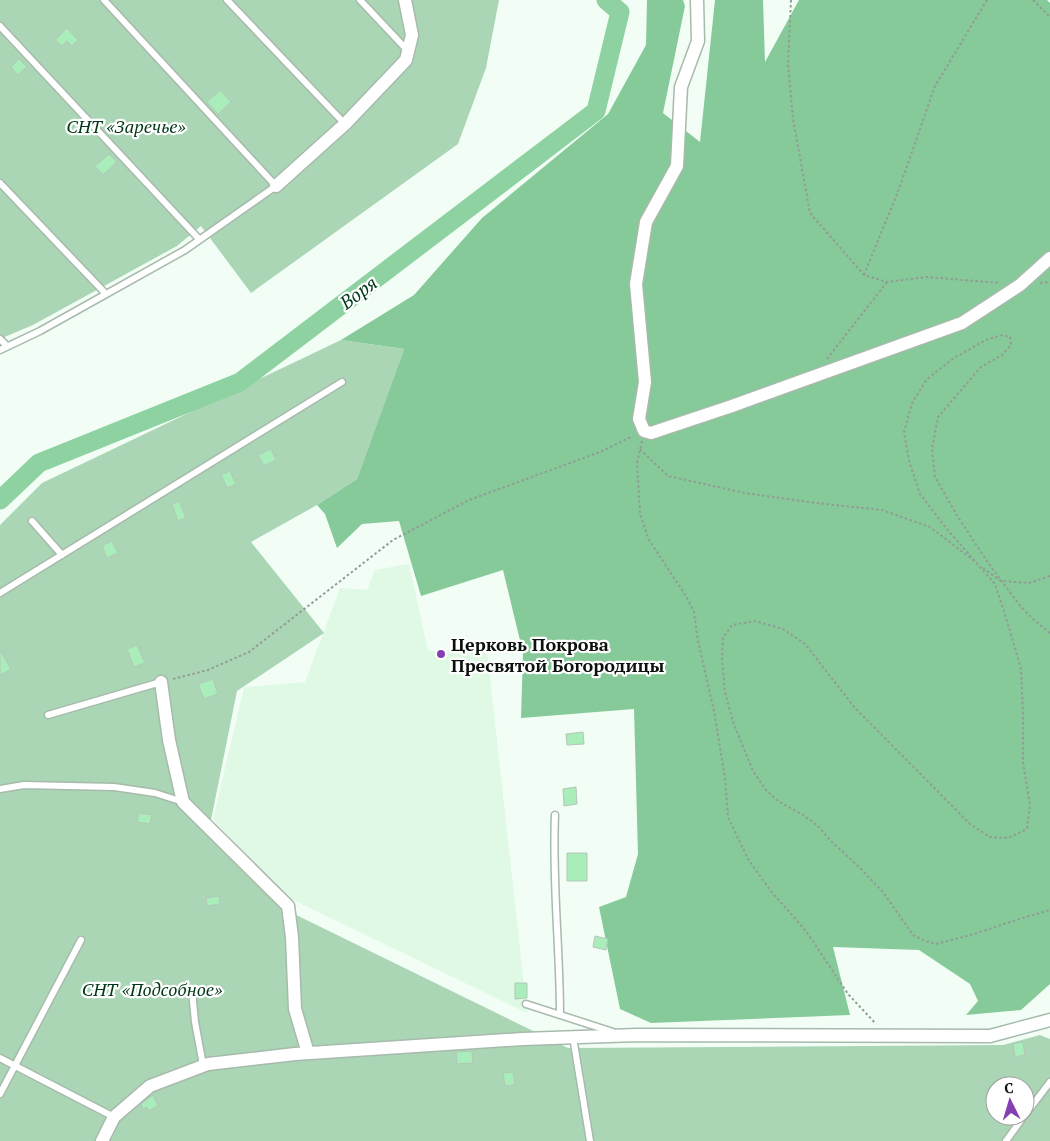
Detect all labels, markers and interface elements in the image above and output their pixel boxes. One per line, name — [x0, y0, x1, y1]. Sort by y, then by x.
park label: СНТ «Заречье» — [66, 114, 186, 138]
water label: Воря — [333, 270, 382, 315]
place label: Церковь Покрова Пресвятой Богородицы — [451, 632, 664, 677]
marker: Церковь Покрова Пресвятой Богородицы — [435, 648, 447, 660]
park label: СНТ «Подсобное» — [82, 977, 223, 1001]
north arrow — [985, 1076, 1035, 1126]
text: С — [1003, 1078, 1014, 1097]

